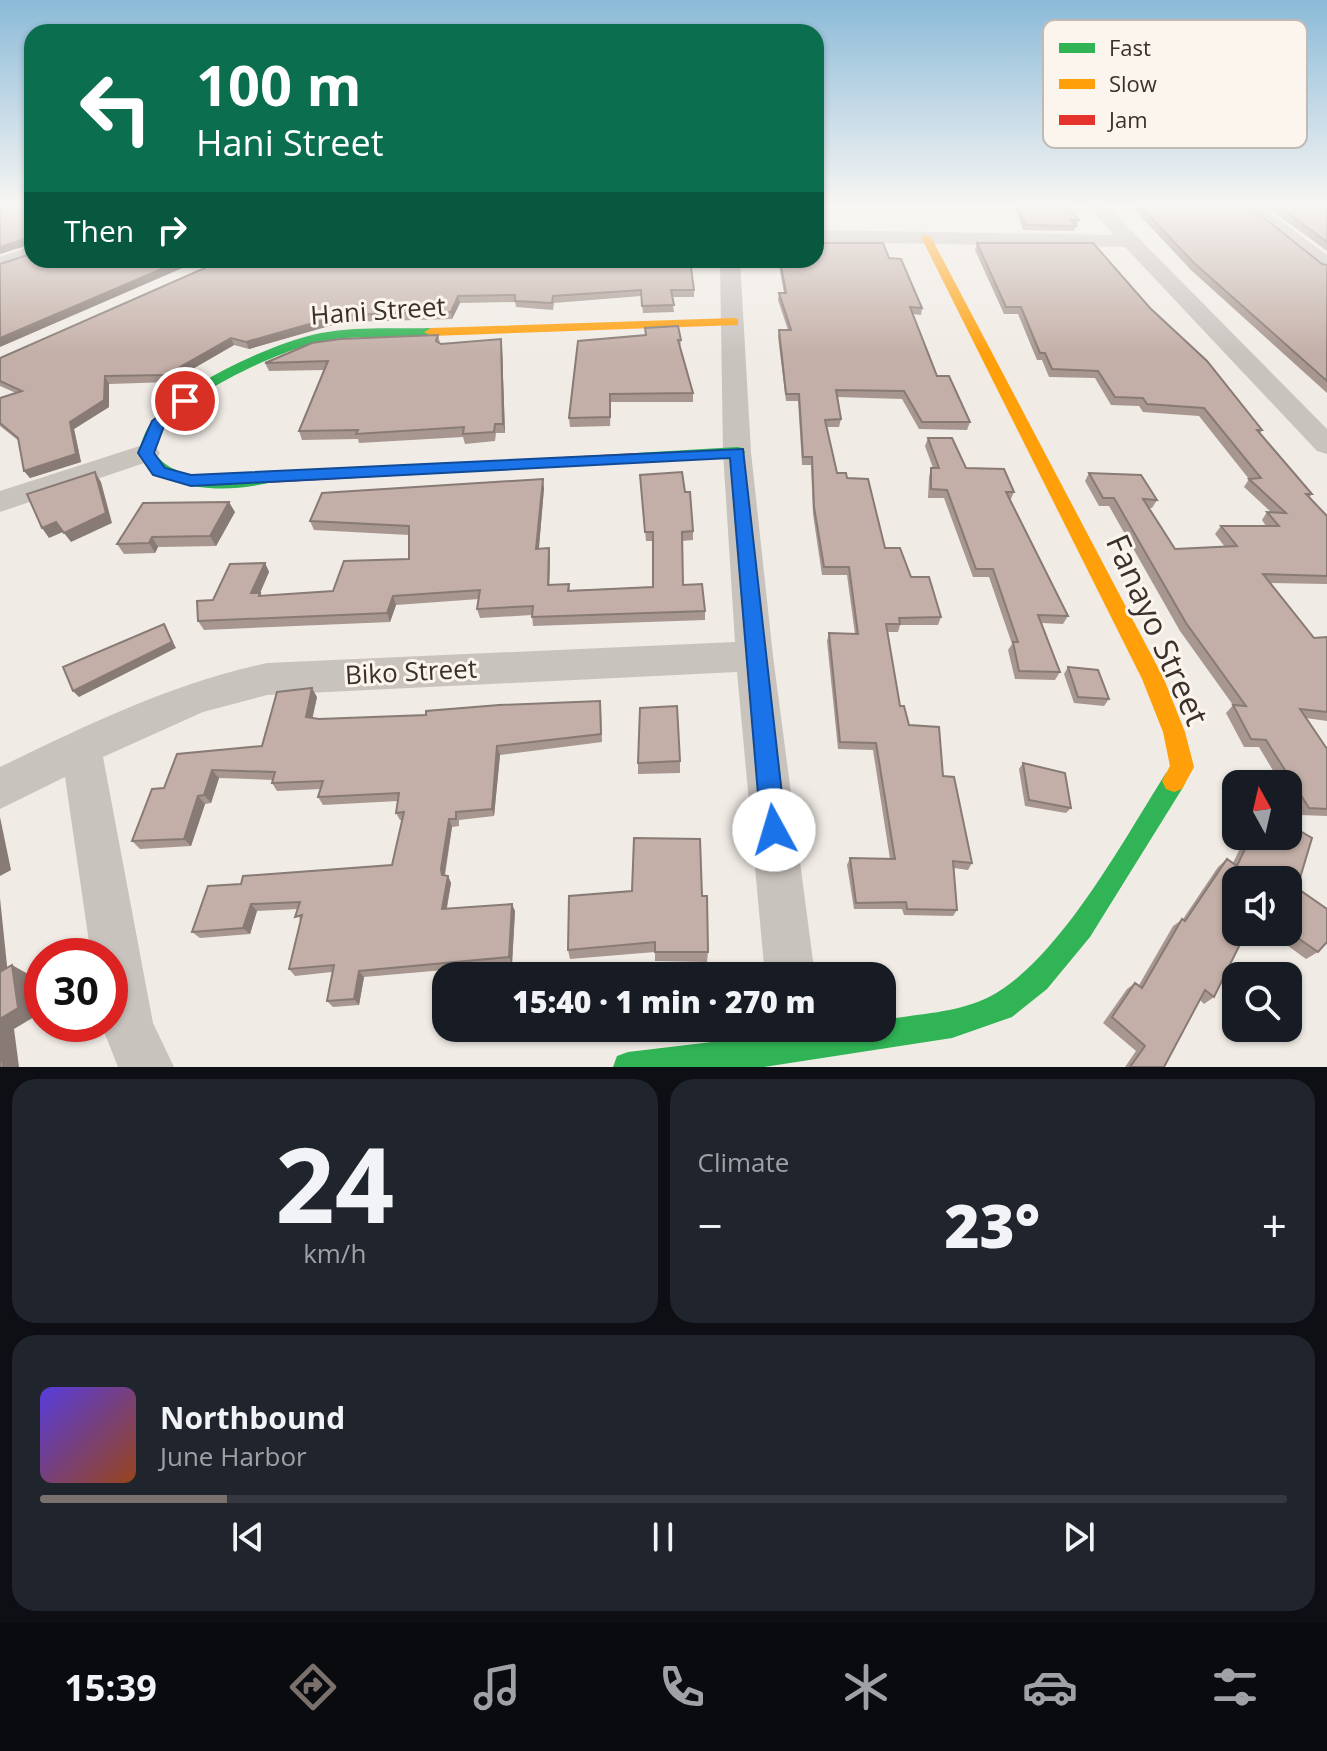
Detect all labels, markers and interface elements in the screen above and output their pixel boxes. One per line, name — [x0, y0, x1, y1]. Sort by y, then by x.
legend — [1043, 20, 1307, 148]
text: Fast — [1109, 32, 1151, 62]
text: 100 m — [196, 46, 362, 122]
icon: left — [64, 56, 168, 160]
text: Slow — [1109, 68, 1157, 98]
text: Jam — [1107, 104, 1148, 134]
text: Hani Street — [196, 118, 384, 167]
icon: right — [150, 208, 194, 252]
text: Then — [64, 210, 134, 251]
street label: Hani Street — [309, 287, 447, 333]
pin — [151, 367, 219, 435]
icon: arrive — [163, 379, 207, 423]
street label: Fanayo Street — [1097, 527, 1220, 732]
street label: Biko Street — [344, 650, 478, 692]
north arrow — [1222, 770, 1302, 850]
map controls — [1222, 770, 1302, 1042]
position arrow — [732, 788, 816, 872]
button: sound — [1222, 866, 1302, 946]
speed limit sign: 30 — [24, 938, 128, 1042]
button: search — [1222, 962, 1302, 1042]
text: 15:40 · 1 min · 270 m — [512, 981, 816, 1022]
text: 24 — [275, 1112, 394, 1253]
text: Climate — [698, 1144, 789, 1180]
text: 23° — [944, 1184, 1040, 1266]
text: − — [698, 1195, 723, 1255]
text: + — [1262, 1195, 1287, 1255]
text: km/h — [303, 1235, 366, 1271]
text: Northbound — [160, 1397, 345, 1438]
text: June Harbor — [160, 1438, 307, 1474]
icon: previous — [226, 1515, 270, 1559]
icon: pause — [641, 1515, 685, 1559]
icon: next — [1057, 1515, 1101, 1559]
icon: directions — [285, 1659, 341, 1715]
icon: music — [469, 1659, 525, 1715]
icon: phone — [654, 1659, 710, 1715]
icon: climate — [838, 1659, 894, 1715]
icon: car — [1022, 1659, 1078, 1715]
icon: filters — [1207, 1659, 1263, 1715]
text: 15:39 — [64, 1663, 157, 1712]

